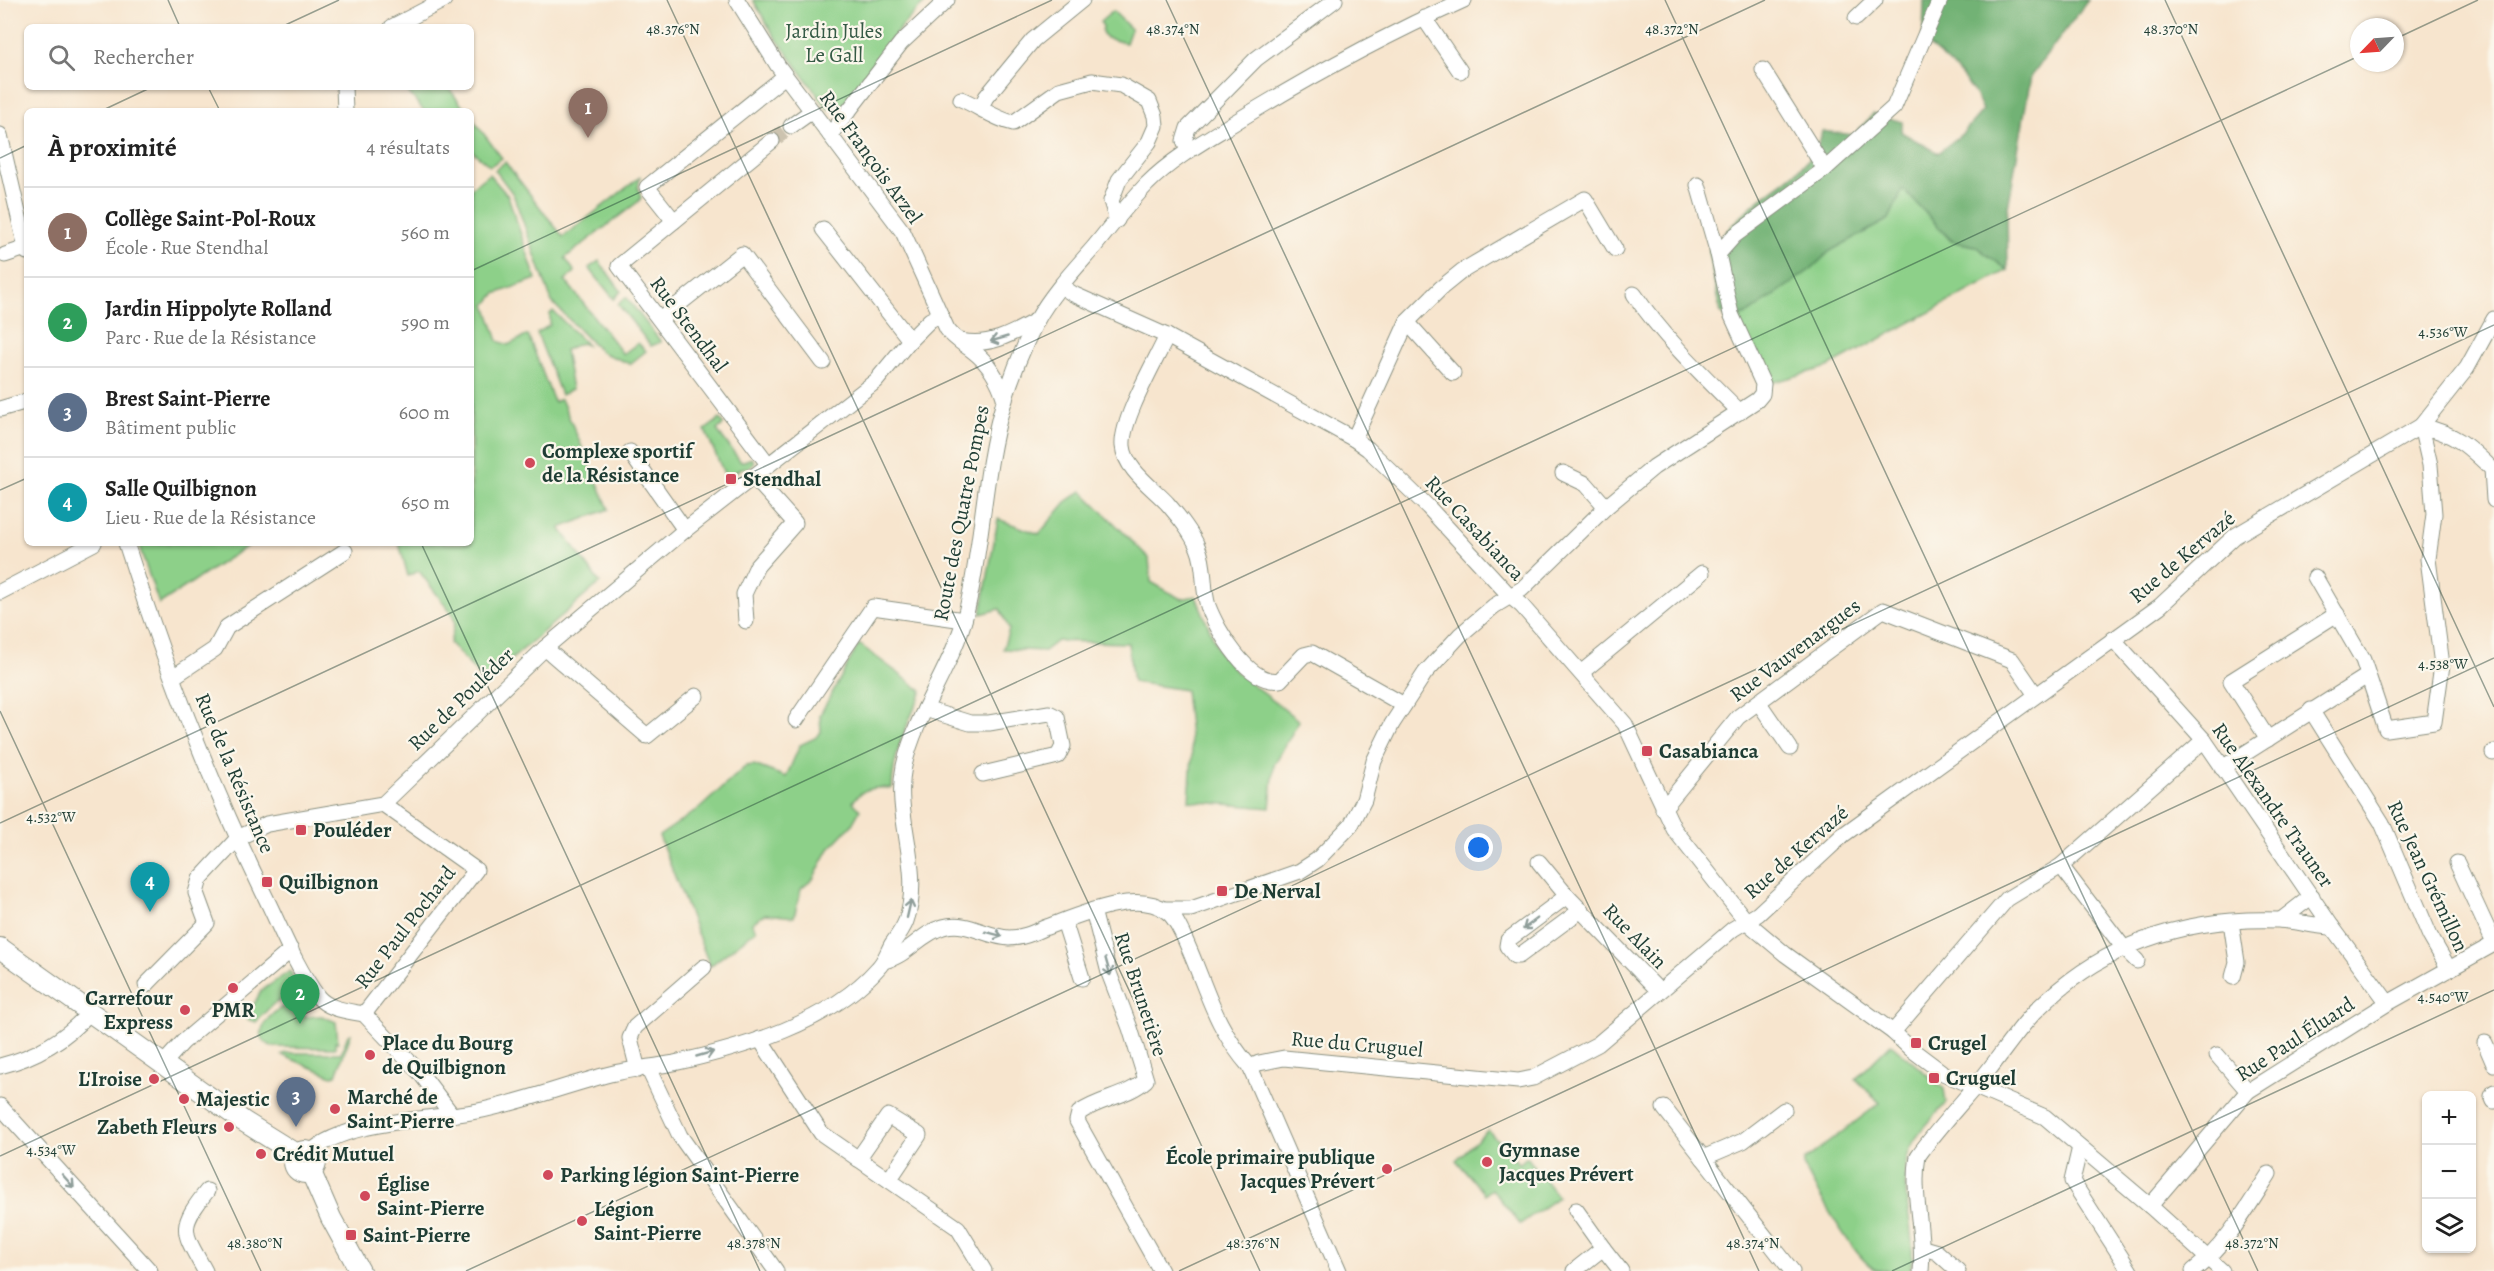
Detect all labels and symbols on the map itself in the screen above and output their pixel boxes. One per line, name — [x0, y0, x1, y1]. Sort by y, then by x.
park label: Jardin Jules Le Gall — [785, 17, 883, 69]
north arrow — [2350, 18, 2404, 72]
text: 48.376°N — [646, 19, 700, 39]
text: 48.374°N — [1146, 19, 1200, 39]
text: 48.372°N — [1645, 19, 1699, 39]
text: 48.370°N — [2144, 19, 2198, 39]
street label: Rue François Arzel — [813, 85, 929, 229]
pin: 1 — [568, 88, 608, 138]
street label: Rue Stendhal — [644, 270, 734, 378]
text: 4.536°W — [2418, 322, 2468, 342]
one-way arrow — [990, 334, 1009, 345]
street label: Route des Quatre Pompes — [926, 403, 996, 623]
place label: Complexe sportif de la Résistance — [542, 437, 695, 489]
marker: Complexe sportif de la Résistance — [523, 456, 537, 470]
place label: Stendhal — [743, 465, 822, 493]
street label: Rue Casabianca — [1419, 469, 1531, 587]
marker: Stendhal — [724, 472, 738, 486]
street label: Rue de Kervazé — [2123, 504, 2241, 610]
street label: Rue Vauvenargues — [1724, 592, 1866, 708]
street label: Rue de Pouléder — [402, 641, 520, 757]
text: 4.538°W — [2418, 654, 2468, 674]
street label: Rue de la Résistance — [189, 689, 281, 857]
street label: Rue Alexandre Trauner — [2205, 717, 2341, 893]
place label: Casabianca — [1659, 737, 1759, 765]
marker: Casabianca — [1640, 744, 1654, 758]
street label: Rue Jean Grémillon — [2381, 796, 2475, 956]
street label: Rue de Kervazé — [1738, 799, 1854, 905]
text: 4.532°W — [26, 807, 76, 827]
place label: Pouléder — [313, 816, 392, 844]
marker: Pouléder — [294, 823, 308, 837]
your location — [1464, 833, 1493, 862]
street label: Rue Paul Pochard — [348, 859, 462, 994]
pin: 4 — [130, 862, 170, 912]
place label: Quilbignon — [279, 868, 379, 896]
marker: Quilbignon — [260, 875, 274, 889]
place label: De Nerval — [1234, 877, 1321, 905]
marker: De Nerval — [1215, 884, 1229, 898]
street label: Rue Alain — [1597, 897, 1673, 975]
one-way arrow — [903, 900, 915, 919]
one-way arrow — [1523, 918, 1539, 930]
street label: Rue Brunetière — [1108, 928, 1174, 1060]
one-way arrow — [984, 929, 1003, 940]
one-way arrow — [1102, 957, 1114, 976]
pin: 2 — [280, 974, 320, 1024]
marker: PMR — [226, 981, 240, 995]
place label: Carrefour Express — [85, 984, 173, 1036]
text: 4.540°W — [2417, 987, 2469, 1007]
street label: Rue Paul Éluard — [2230, 990, 2360, 1088]
place label: PMR — [211, 996, 255, 1024]
marker: Carrefour Express — [178, 1003, 192, 1017]
street label: Rue du Cruguel — [1290, 1024, 1424, 1064]
place label: Place du Bourg de Quilbignon — [382, 1029, 513, 1081]
place label: Crugel — [1928, 1029, 1987, 1057]
marker: Crugel — [1909, 1036, 1923, 1050]
marker: Place du Bourg de Quilbignon — [363, 1048, 377, 1062]
one-way arrow — [695, 1048, 714, 1060]
place label: Cruguel — [1946, 1064, 2016, 1092]
place label: L'Iroise — [78, 1065, 142, 1093]
marker: Cruguel — [1927, 1071, 1941, 1085]
marker: L'Iroise — [147, 1072, 161, 1086]
pin: 3 — [276, 1078, 316, 1127]
place label: Marché de Saint-Pierre — [347, 1083, 455, 1135]
place label: Majestic — [196, 1085, 270, 1113]
marker: Majestic — [177, 1092, 191, 1106]
marker: Marché de Saint-Pierre — [328, 1102, 342, 1116]
place label: Zabeth Fleurs — [97, 1113, 217, 1141]
marker: Zabeth Fleurs — [222, 1120, 236, 1134]
place label: Gymnase Jacques Prévert — [1499, 1136, 1634, 1188]
text: 4.534°W — [26, 1140, 76, 1160]
place label: Crédit Mutuel — [273, 1140, 395, 1168]
place label: École primaire publique Jacques Prévert — [1166, 1143, 1375, 1195]
marker: Crédit Mutuel — [254, 1147, 268, 1161]
marker: Gymnase Jacques Prévert — [1480, 1155, 1494, 1169]
place label: Parking légion Saint-Pierre — [560, 1161, 799, 1189]
marker: École primaire publique Jacques Prévert — [1380, 1162, 1394, 1176]
marker: Parking légion Saint-Pierre — [541, 1168, 555, 1182]
place label: Église Saint-Pierre — [377, 1170, 485, 1222]
one-way arrow — [61, 1173, 75, 1188]
marker: Église Saint-Pierre — [358, 1189, 372, 1203]
place label: Légion Saint-Pierre — [594, 1195, 702, 1247]
marker: Légion Saint-Pierre — [575, 1214, 589, 1228]
place label: Saint-Pierre — [363, 1221, 471, 1249]
marker: Saint-Pierre — [344, 1228, 358, 1242]
text: 48.380°N — [227, 1233, 283, 1253]
text: 48.378°N — [727, 1233, 781, 1253]
text: 48.376°N — [1226, 1233, 1280, 1253]
text: 48.374°N — [1726, 1233, 1780, 1253]
text: 48.372°N — [2225, 1233, 2279, 1253]

